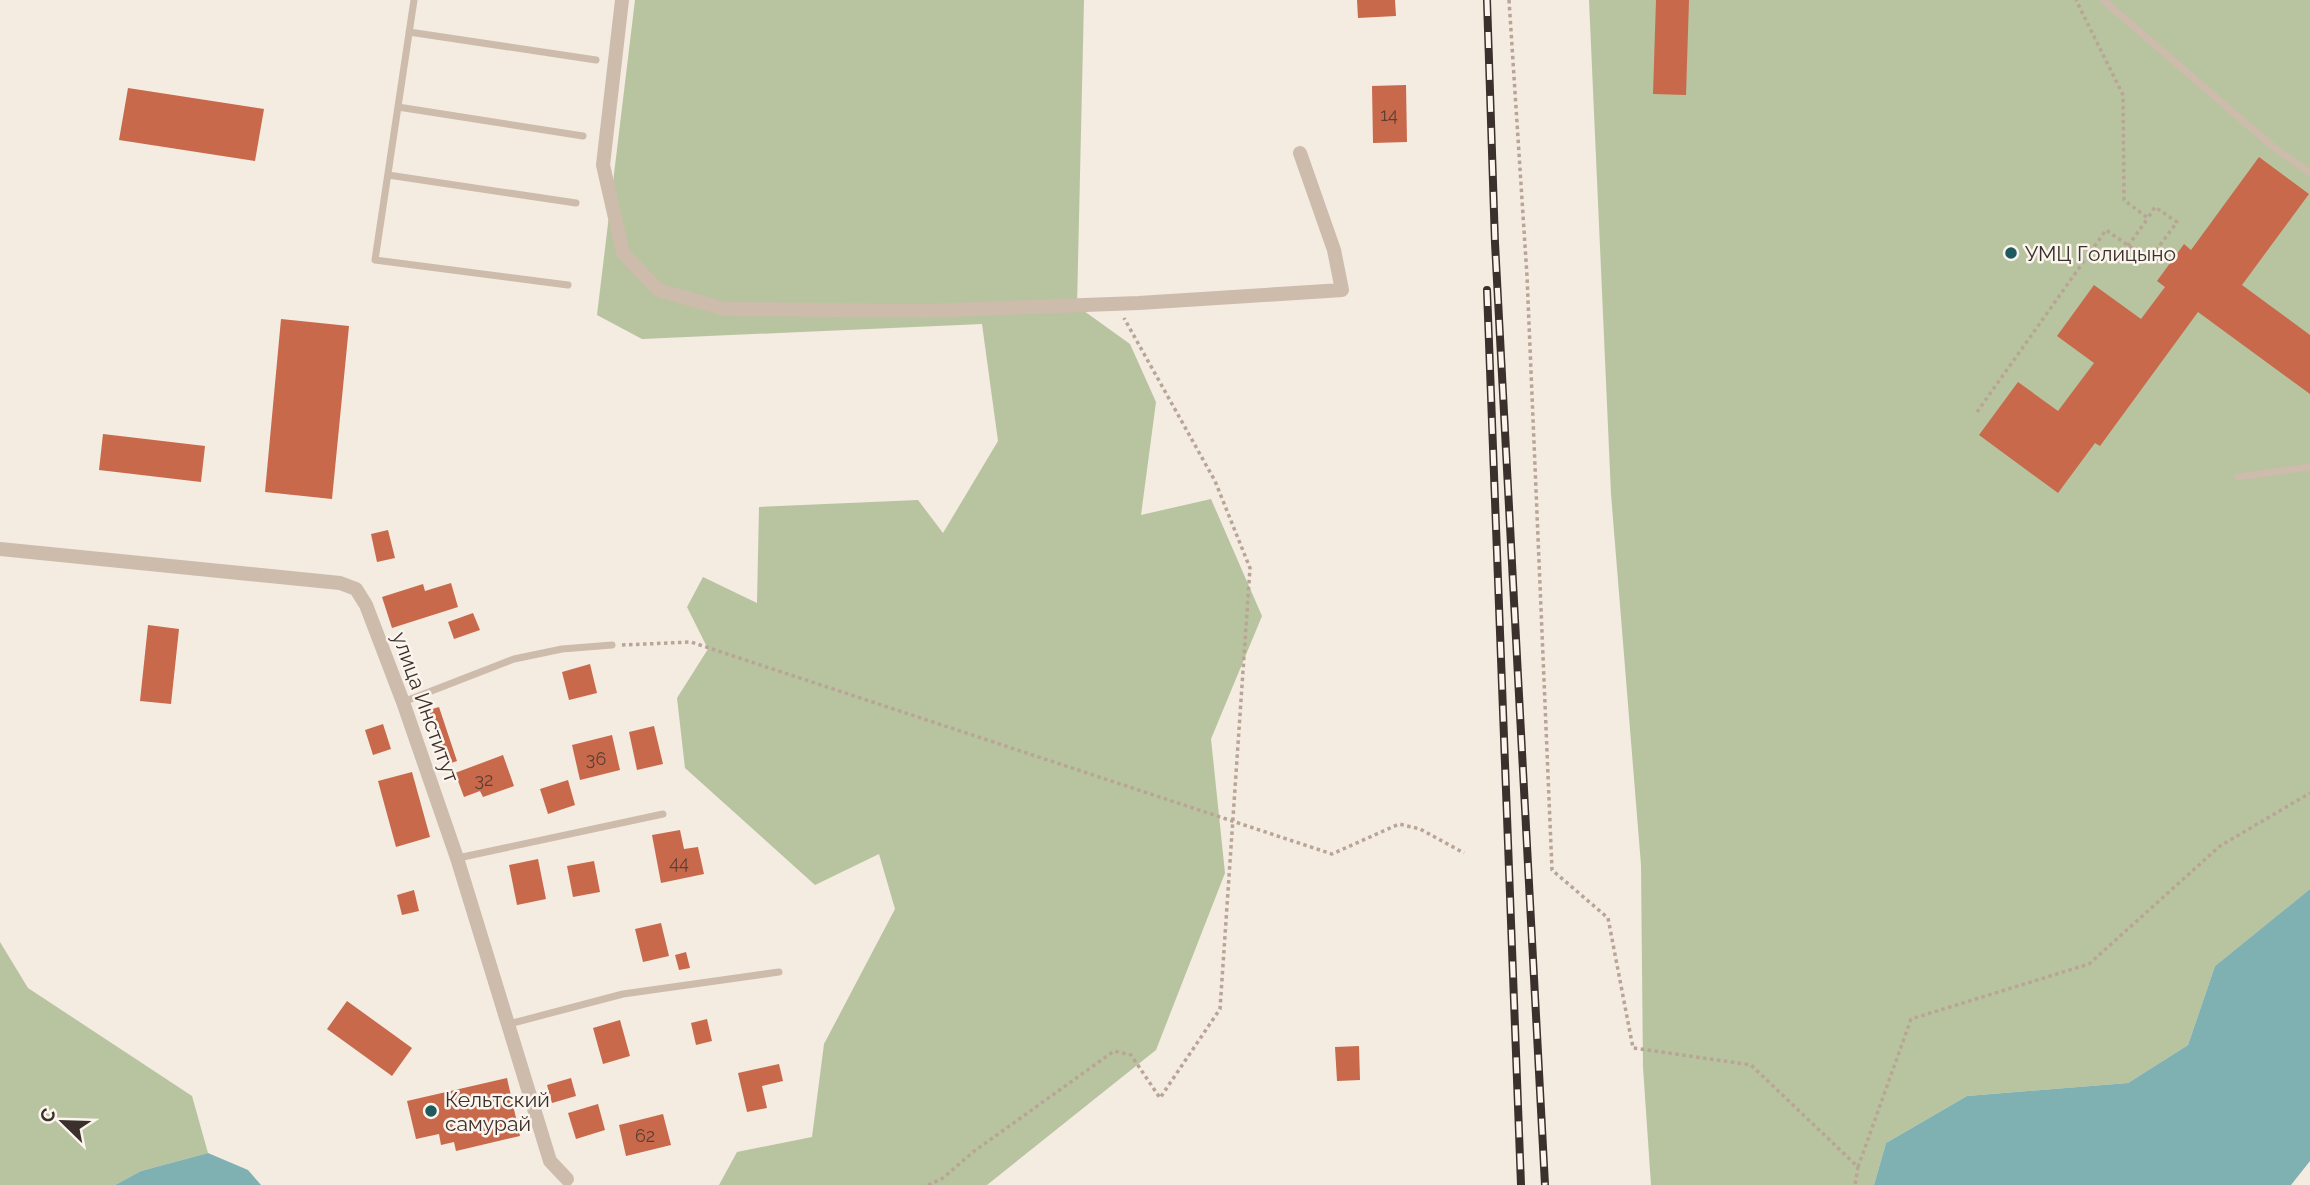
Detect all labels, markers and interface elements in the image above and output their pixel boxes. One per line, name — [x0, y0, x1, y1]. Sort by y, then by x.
house number: 14 — [1380, 104, 1398, 125]
place label: УМЦ Голицыно — [2025, 241, 2176, 266]
marker: УМЦ Голицыно — [2003, 245, 2019, 261]
street label: улица Институт — [387, 628, 465, 786]
house number: 36 — [586, 748, 606, 769]
house number: 32 — [475, 769, 494, 790]
house number: 44 — [669, 852, 689, 873]
north arrow — [28, 1087, 98, 1157]
place label: Кельтский самурай — [445, 1087, 550, 1136]
marker: Кельтский самурай — [423, 1103, 439, 1119]
text: С — [35, 1105, 60, 1126]
house number: 62 — [635, 1125, 655, 1146]

